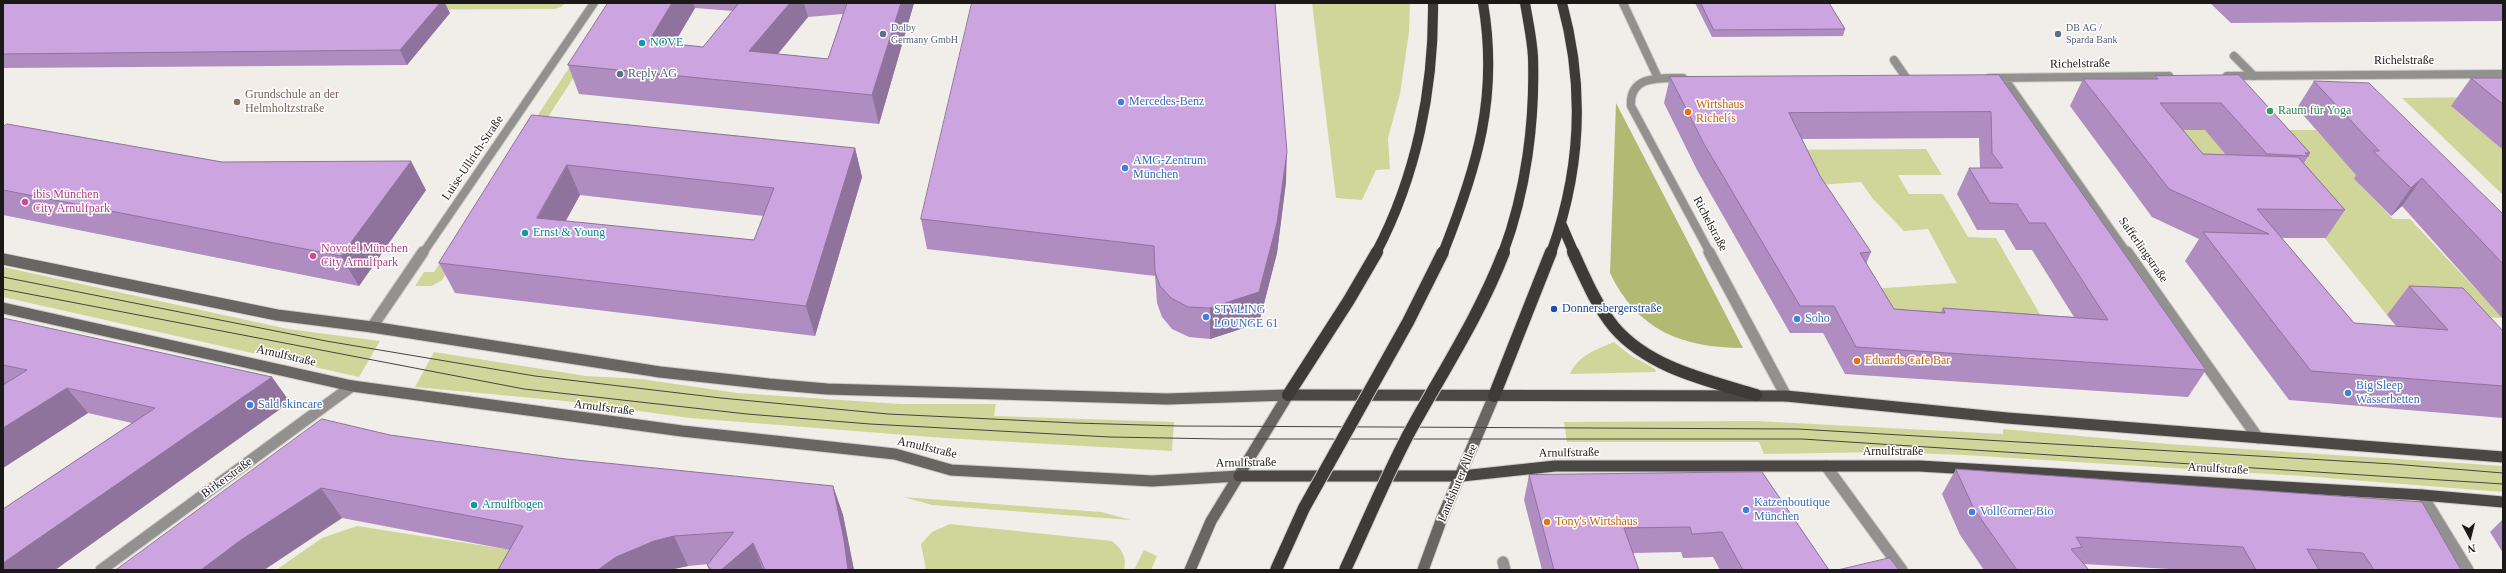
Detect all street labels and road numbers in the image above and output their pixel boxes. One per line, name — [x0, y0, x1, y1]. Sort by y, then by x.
street label: Richelstraße — [2374, 54, 2434, 68]
street label: Richelstraße — [2050, 56, 2110, 72]
street label: Luise-Ullrich-Straße — [439, 113, 507, 203]
street label: Richelstraße — [1690, 194, 1730, 254]
street label: Safferlingstraße — [2115, 215, 2171, 285]
street label: Arnulfstraße — [255, 342, 317, 370]
street label: Arnulfstraße — [573, 397, 635, 419]
street label: Arnulfstraße — [896, 434, 958, 462]
street label: Landshuter Allee — [1435, 442, 1481, 524]
street label: Arnulfstraße — [1539, 445, 1599, 461]
street label: Arnulfstraße — [1863, 445, 1923, 459]
street label: Birkerstraße — [199, 455, 255, 501]
street label: Arnulfstraße — [1216, 455, 1276, 471]
street label: Arnulfstraße — [2187, 460, 2249, 478]

